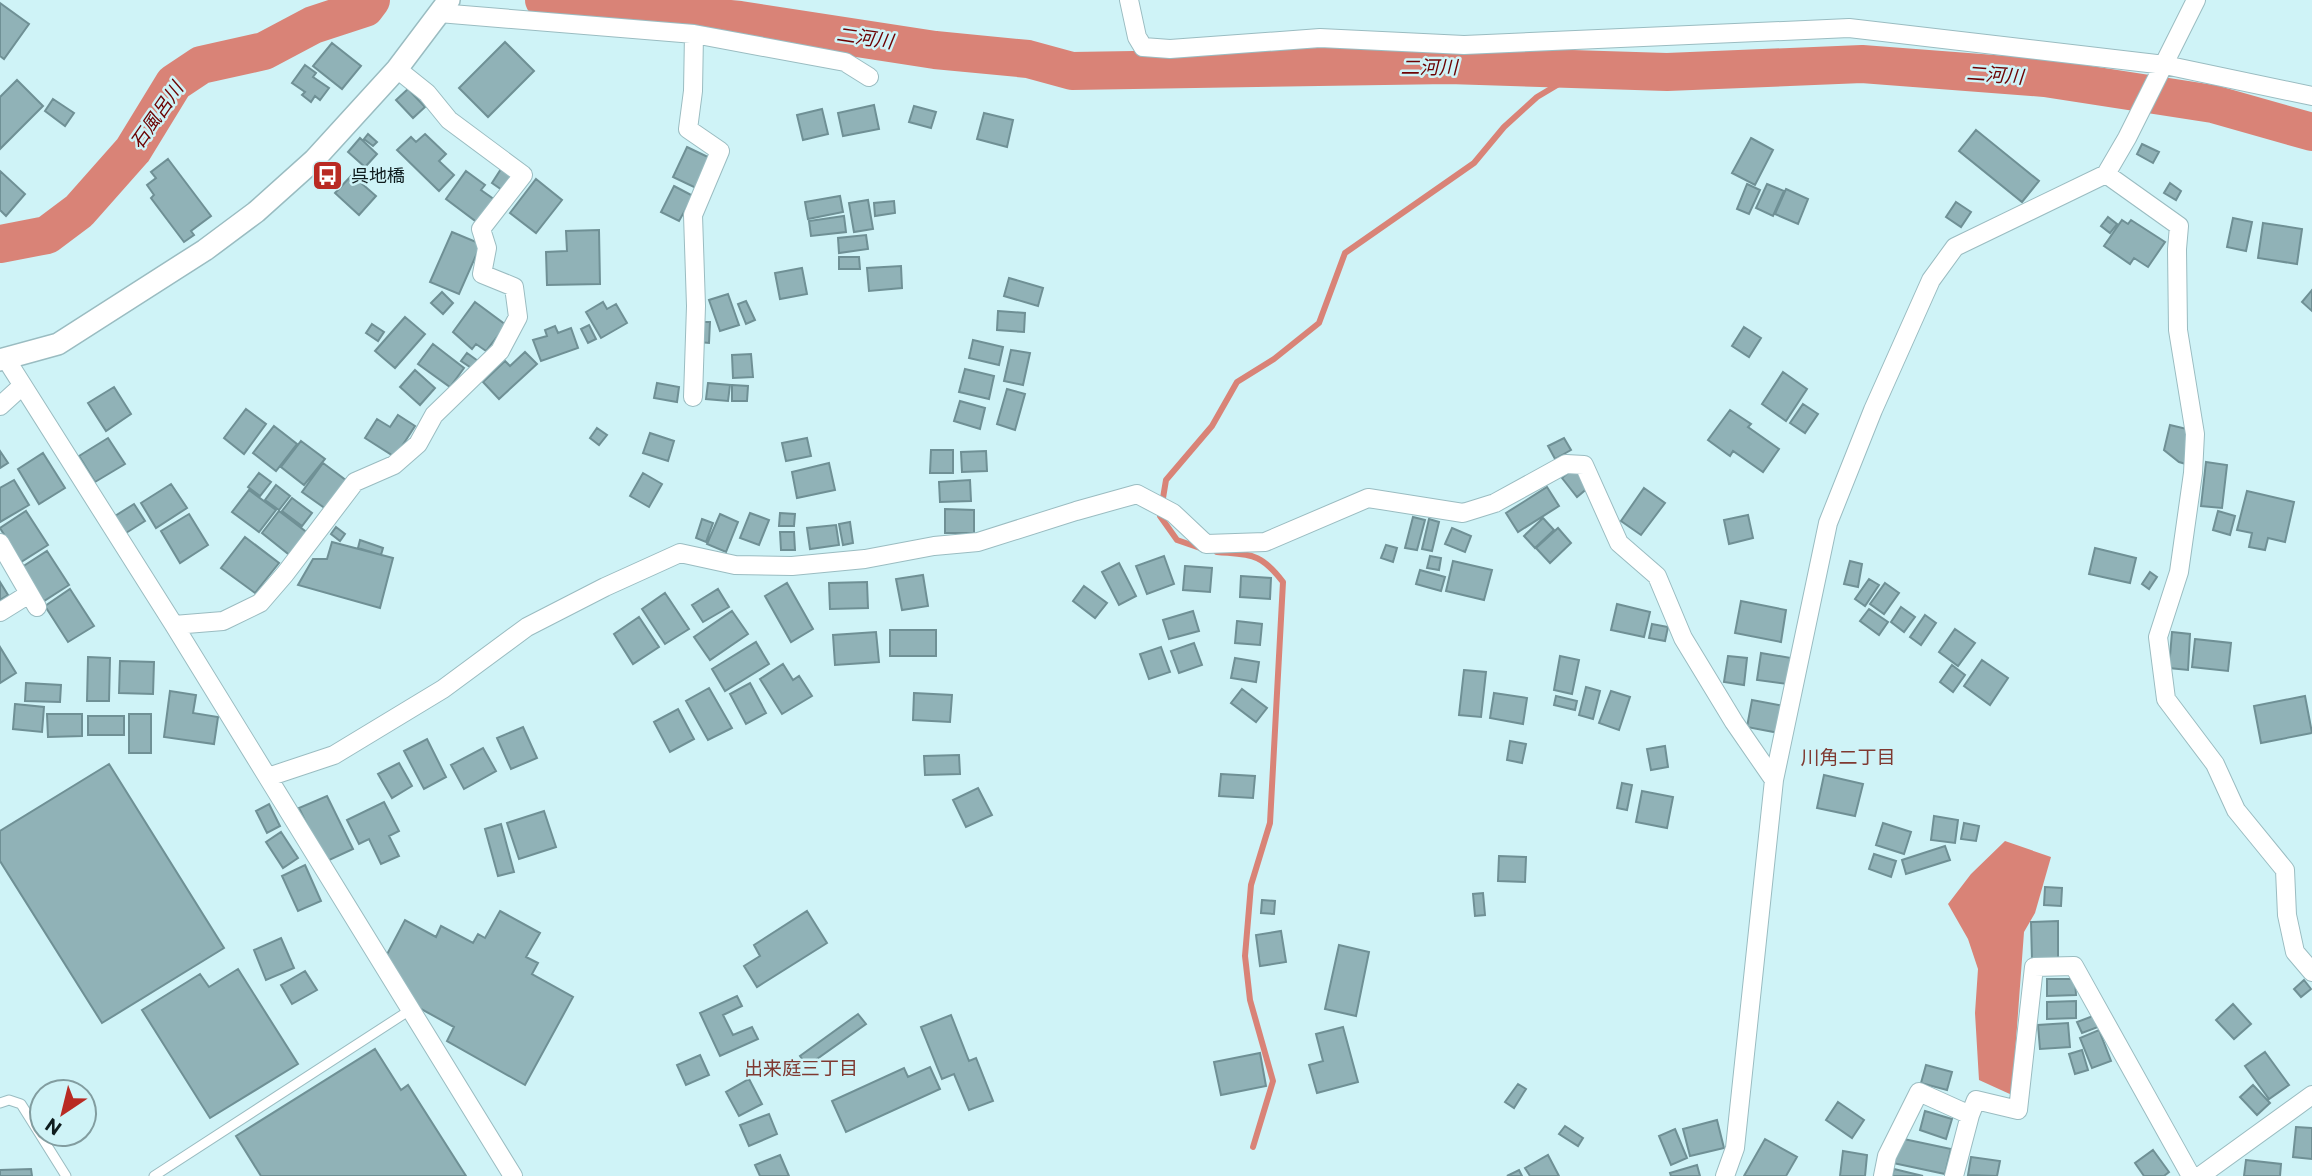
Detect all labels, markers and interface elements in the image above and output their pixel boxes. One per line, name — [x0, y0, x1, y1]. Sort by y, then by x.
water label: 二河川 — [835, 22, 897, 53]
water label: 二河川 — [1400, 55, 1459, 78]
water label: 二河川 — [1966, 61, 2026, 88]
water label: 石風呂川 — [125, 76, 188, 153]
bus stop icon: 呉地橋 — [311, 158, 345, 192]
place label: 呉地橋 — [351, 164, 405, 186]
district label: 川角二丁目 — [1800, 745, 1896, 768]
district label: 出来庭三丁目 — [744, 1056, 858, 1079]
north arrow — [28, 1078, 98, 1148]
text: N — [41, 1114, 65, 1141]

